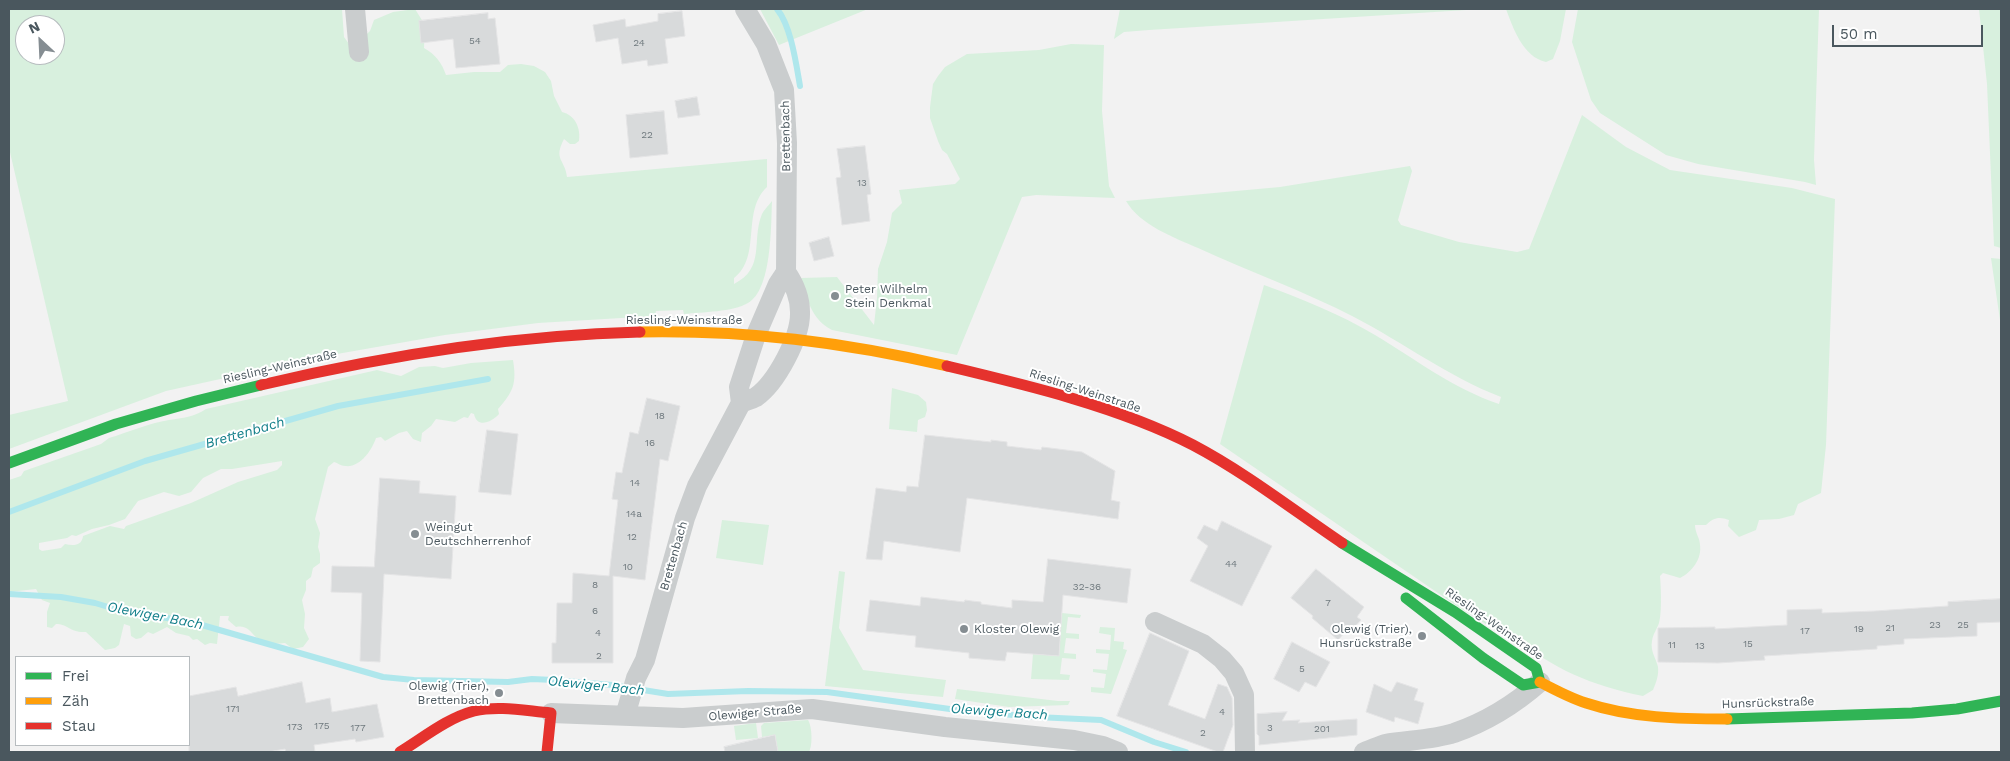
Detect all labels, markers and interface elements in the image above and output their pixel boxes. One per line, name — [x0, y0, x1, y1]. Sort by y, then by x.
north arrow — [15, 15, 65, 65]
scale bar — [1835, 15, 1986, 47]
text: N — [26, 18, 42, 37]
text: 50 m — [1840, 25, 1877, 43]
house number: 54 — [469, 35, 481, 47]
house number: 24 — [633, 37, 645, 49]
street label: Brettenbach — [778, 100, 794, 172]
house number: 22 — [641, 129, 653, 141]
house number: 13 — [857, 177, 867, 189]
place label: Peter Wilhelm Stein Denkmal — [845, 282, 931, 310]
marker: Peter Wilhelm Stein Denkmal — [829, 290, 841, 302]
street label: Riesling-Weinstraße — [626, 313, 742, 327]
street label: Riesling-Weinstraße — [222, 347, 338, 387]
street label: Riesling-Weinstraße — [1027, 366, 1143, 416]
house number: 18 — [655, 410, 665, 422]
water label: Brettenbach — [203, 414, 287, 452]
house number: 16 — [645, 437, 655, 449]
house number: 14 — [630, 477, 640, 489]
house number: 14a — [626, 508, 642, 520]
place label: Weingut Deutschherrenhof — [425, 520, 531, 548]
street label: Brettenbach — [657, 520, 691, 592]
marker: Weingut Deutschherrenhof — [409, 528, 421, 540]
house number: 12 — [627, 531, 637, 543]
house number: 44 — [1225, 558, 1237, 570]
house number: 10 — [623, 561, 633, 573]
house number: 8 — [592, 579, 598, 591]
house number: 32-36 — [1073, 581, 1101, 593]
street label: Riesling-Weinstraße — [1442, 585, 1546, 663]
house number: 7 — [1325, 597, 1331, 609]
water label: Olewiger Bach — [106, 598, 204, 634]
house number: 6 — [592, 605, 598, 617]
house number: 23 — [1929, 619, 1941, 631]
house number: 25 — [1957, 619, 1969, 631]
place label: Kloster Olewig — [974, 622, 1059, 636]
place label: Olewig (Trier), Hunsrückstraße — [1319, 622, 1412, 650]
house number: 21 — [1885, 622, 1895, 634]
marker: Kloster Olewig — [958, 623, 970, 635]
house number: 19 — [1854, 623, 1864, 635]
house number: 17 — [1800, 625, 1810, 637]
house number: 4 — [595, 627, 601, 639]
marker: Olewig (Trier), Hunsrückstraße — [1416, 630, 1428, 642]
house number: 15 — [1743, 638, 1753, 650]
house number: 11 — [1668, 639, 1676, 651]
house number: 13 — [1695, 640, 1705, 652]
house number: 2 — [596, 650, 602, 662]
legend — [15, 656, 190, 746]
house number: 5 — [1299, 663, 1305, 675]
text: Frei — [62, 667, 89, 685]
water label: Olewiger Bach — [547, 673, 645, 699]
place label: Olewig (Trier), Brettenbach — [408, 679, 489, 707]
marker: Olewig (Trier), Brettenbach — [493, 687, 505, 699]
text: Zäh — [62, 692, 89, 710]
street label: Hunsrückstraße — [1721, 694, 1815, 712]
water label: Olewiger Bach — [950, 700, 1048, 724]
street label: Olewiger Straße — [708, 702, 802, 724]
house number: 171 — [226, 703, 240, 715]
house number: 4 — [1219, 706, 1225, 718]
text: Stau — [62, 717, 96, 735]
house number: 175 — [314, 720, 330, 732]
house number: 173 — [287, 721, 303, 733]
house number: 177 — [350, 722, 366, 734]
house number: 3 — [1267, 722, 1273, 734]
house number: 201 — [1314, 723, 1330, 735]
house number: 2 — [1200, 727, 1206, 739]

